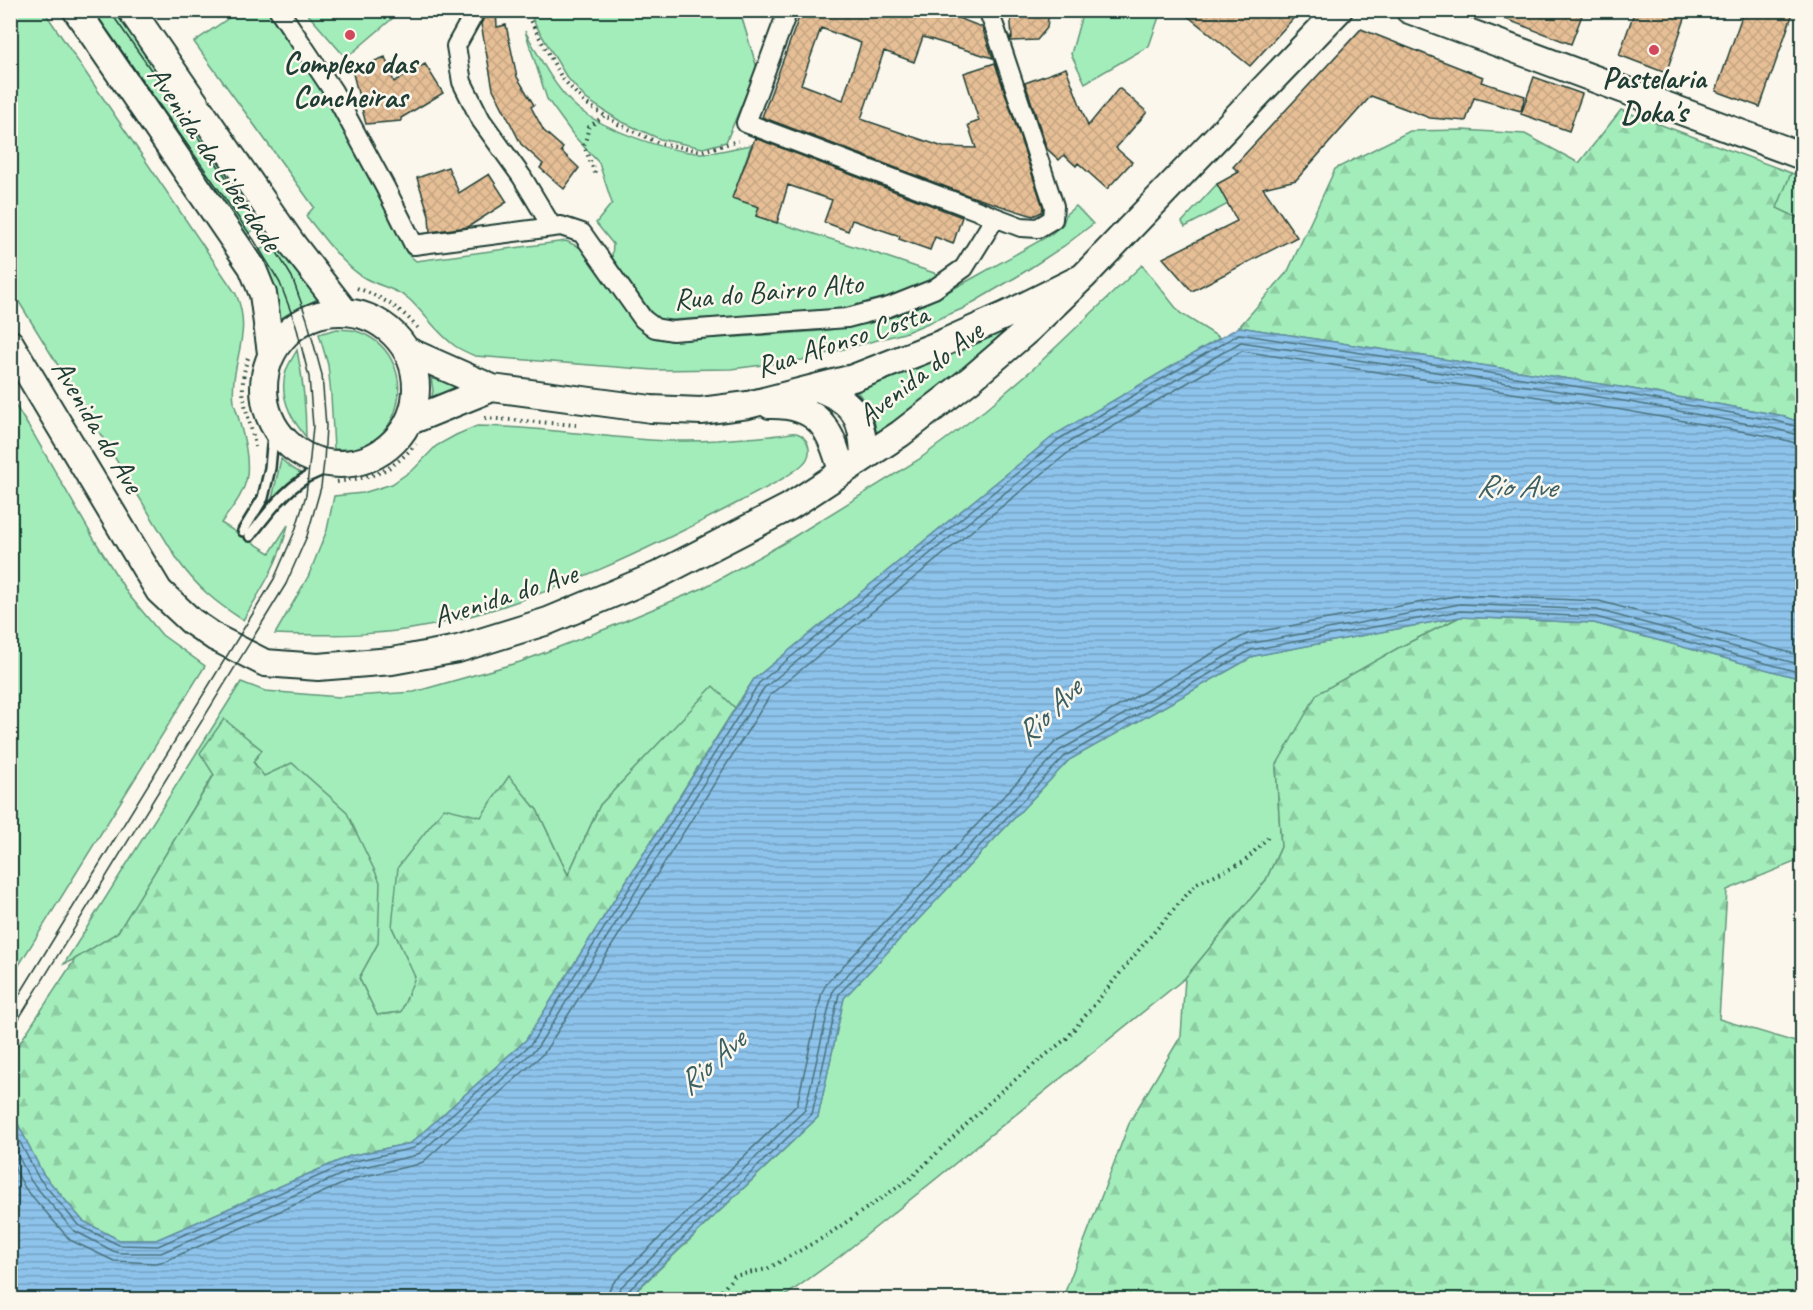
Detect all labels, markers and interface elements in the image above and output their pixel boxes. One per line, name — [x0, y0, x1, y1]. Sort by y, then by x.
marker: Complexo das Concheiras — [343, 28, 357, 42]
marker: Pastelaria Doka's — [1647, 43, 1661, 57]
place label: Complexo das Concheiras — [283, 44, 420, 116]
street label: Avenida da Liberdade — [139, 58, 292, 260]
place label: Pastelaria Doka's — [1602, 59, 1709, 131]
street label: Rua do Bairro Alto — [672, 264, 866, 318]
street label: Rua Afonso Costa — [751, 293, 935, 386]
street label: Avenida do Ave — [849, 311, 992, 434]
street label: Avenida do Ave — [43, 352, 154, 502]
water label: Rio Ave — [1476, 465, 1561, 507]
street label: Avenida do Ave — [428, 553, 584, 636]
water label: Rio Ave — [1006, 666, 1094, 754]
water label: Rio Ave — [668, 1017, 758, 1104]

